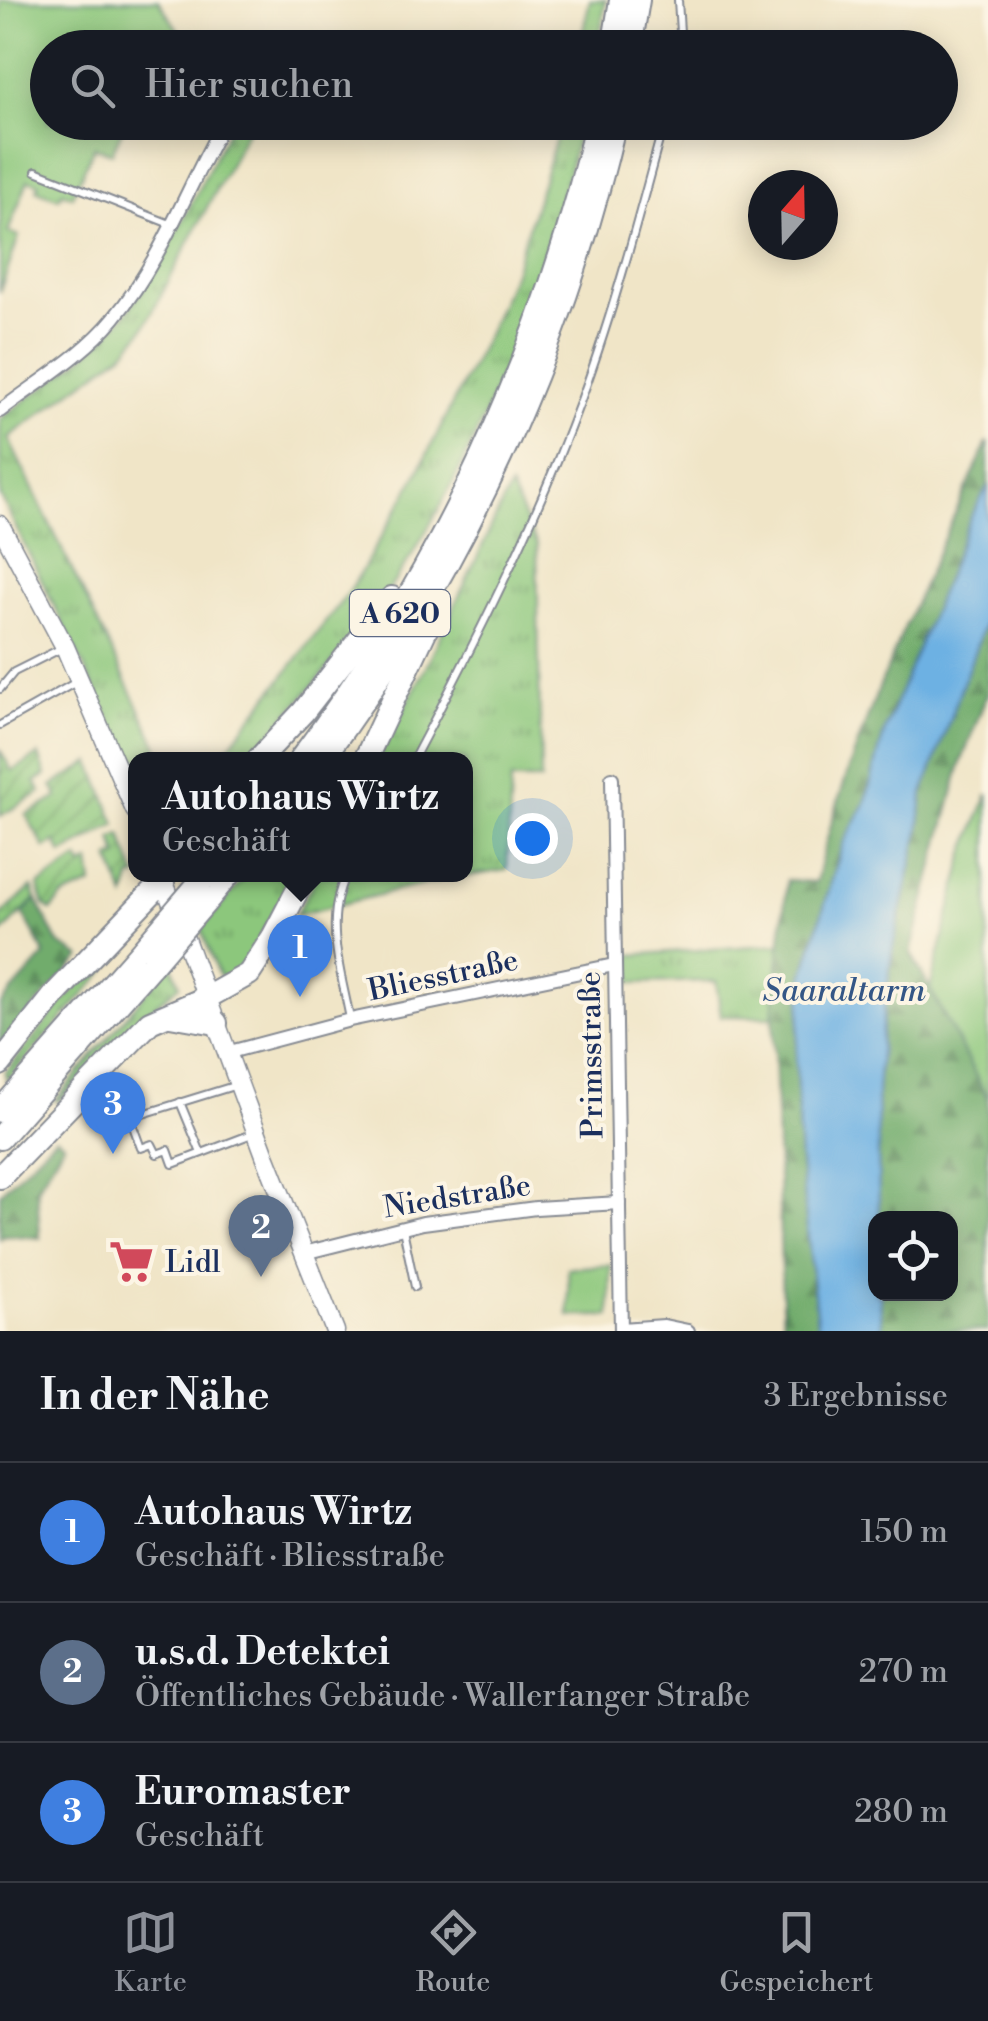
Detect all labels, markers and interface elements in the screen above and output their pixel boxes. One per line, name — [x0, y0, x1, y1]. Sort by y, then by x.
search box — [30, 30, 958, 140]
icon: search — [65, 58, 120, 113]
text: Hier suchen — [145, 62, 353, 109]
north arrow — [748, 170, 838, 260]
road number: A 620 — [350, 590, 450, 636]
popup — [128, 752, 473, 882]
text: Autohaus Wirtz — [162, 774, 439, 821]
your location — [507, 813, 558, 864]
text: Geschäft — [162, 821, 291, 861]
pin: 1 — [268, 914, 332, 997]
street label: Bliesstraße — [364, 942, 522, 1011]
street label: Primsstraße — [572, 971, 612, 1139]
water label: Saaraltarm — [763, 971, 926, 1011]
pin: 3 — [80, 1072, 146, 1154]
street label: Niedstraße — [381, 1167, 533, 1227]
pin: 2 — [228, 1194, 294, 1277]
map controls — [868, 1211, 958, 1301]
button: locate — [868, 1211, 958, 1301]
supermarket icon: Lidl — [108, 1238, 156, 1286]
place label: Lidl — [165, 1244, 221, 1282]
text: In der Nähe — [40, 1370, 270, 1423]
text: 3 Ergebnisse — [764, 1376, 948, 1416]
text: Autohaus Wirtz — [135, 1489, 412, 1536]
text: 1 — [65, 1512, 80, 1552]
text: 150 m — [861, 1512, 948, 1552]
text: Geschäft · Bliesstraße — [135, 1536, 445, 1576]
text: u.s.d. Detektei — [135, 1629, 390, 1676]
text: 2 — [62, 1652, 83, 1692]
text: 270 m — [859, 1652, 948, 1692]
text: Öffentliches Gebäude · Wallerfanger Straße — [135, 1676, 750, 1716]
text: Euromaster — [135, 1769, 351, 1816]
text: 3 — [63, 1792, 82, 1832]
text: 280 m — [854, 1792, 948, 1832]
text: Geschäft — [135, 1816, 264, 1856]
tab: Karte — [114, 1905, 187, 2000]
tab: Route — [416, 1905, 490, 2000]
tab: Gespeichert — [719, 1905, 874, 2000]

